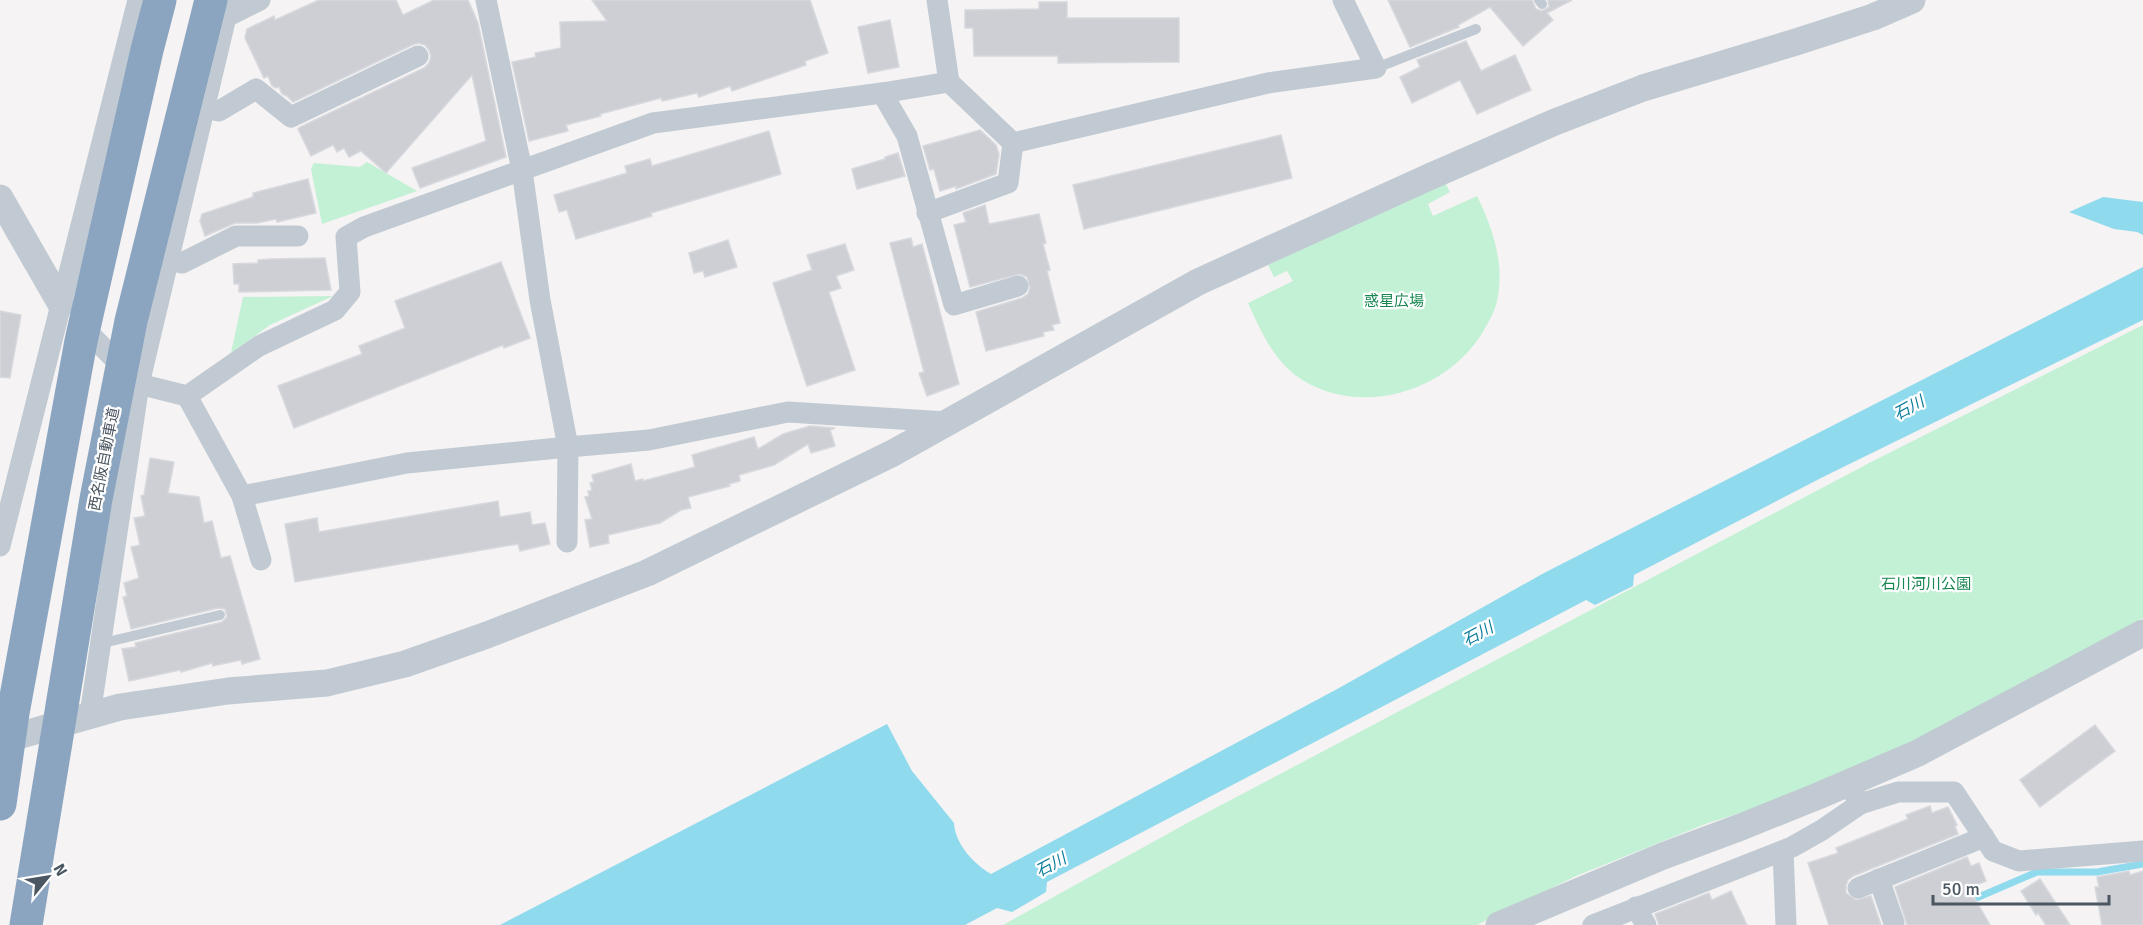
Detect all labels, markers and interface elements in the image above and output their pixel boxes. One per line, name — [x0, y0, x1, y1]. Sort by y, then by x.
park label: 惑星広場 — [1364, 292, 1424, 310]
water label: 石川 — [1890, 391, 1930, 424]
street label: 西名阪自動車道 — [85, 406, 123, 512]
park label: 石川河川公園 — [1881, 575, 1971, 593]
water label: 石川 — [1459, 617, 1499, 650]
north arrow — [18, 847, 78, 907]
water label: 石川 — [1032, 848, 1072, 881]
text: N — [49, 860, 72, 880]
scale bar — [1933, 868, 2108, 906]
text: 50 m — [1942, 878, 1980, 900]

